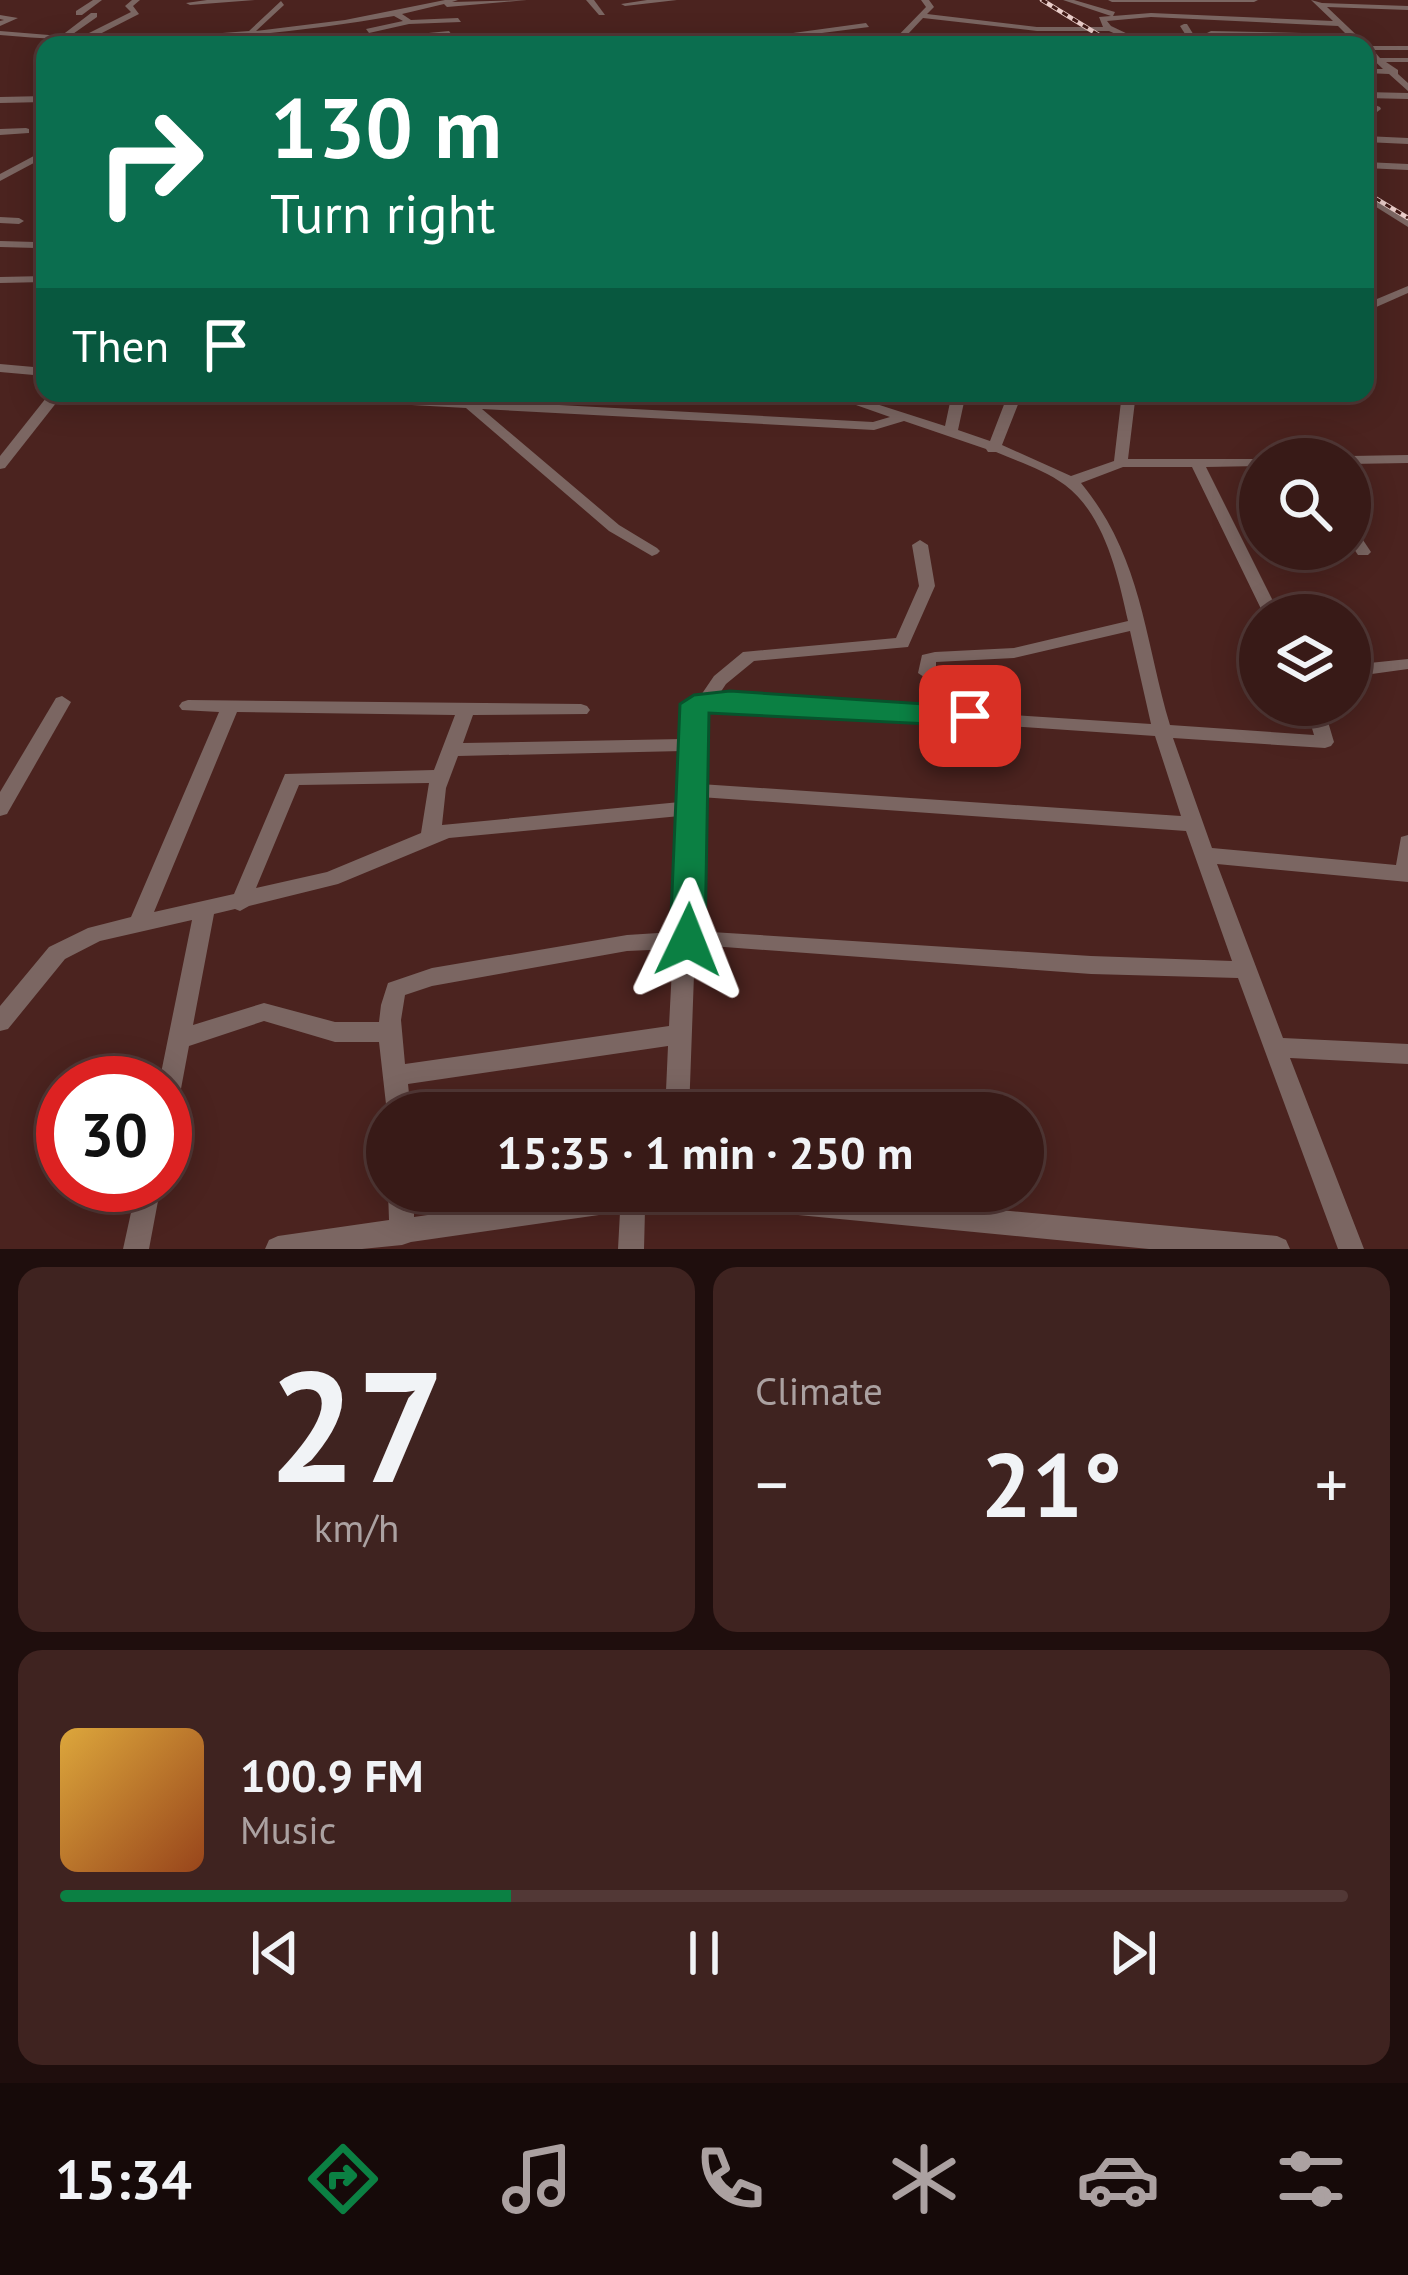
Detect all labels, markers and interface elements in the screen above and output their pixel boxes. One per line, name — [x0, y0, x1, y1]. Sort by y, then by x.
text: 130 m — [270, 72, 502, 181]
icon: right — [72, 84, 228, 240]
text: Turn right — [270, 178, 495, 248]
icon: arrive — [193, 312, 259, 378]
text: Then — [72, 316, 169, 374]
map controls — [1239, 438, 1371, 726]
button: search — [1239, 438, 1371, 570]
button: layers — [1239, 594, 1371, 726]
pin — [919, 665, 1021, 767]
icon: arrive — [937, 683, 1003, 749]
position arrow — [625, 877, 751, 1003]
speed limit sign: 30 — [36, 1056, 192, 1212]
text: 15:35 · 1 min · 250 m — [497, 1123, 913, 1181]
text: 27 — [268, 1323, 445, 1525]
text: Climate — [755, 1365, 883, 1416]
text: 21° — [981, 1425, 1122, 1542]
text: − — [755, 1441, 788, 1526]
text: + — [1315, 1441, 1348, 1526]
text: km/h — [314, 1502, 399, 1553]
text: 100.9 FM — [240, 1746, 423, 1804]
text: Music — [240, 1804, 336, 1855]
icon: previous — [242, 1920, 308, 1986]
icon: pause — [671, 1920, 737, 1986]
icon: next — [1100, 1920, 1166, 1986]
icon: directions — [301, 2137, 385, 2221]
icon: music — [495, 2137, 579, 2221]
icon: phone — [688, 2137, 772, 2221]
icon: climate — [882, 2137, 966, 2221]
icon: car — [1076, 2137, 1160, 2221]
icon: filters — [1269, 2137, 1353, 2221]
text: 15:34 — [55, 2144, 192, 2214]

